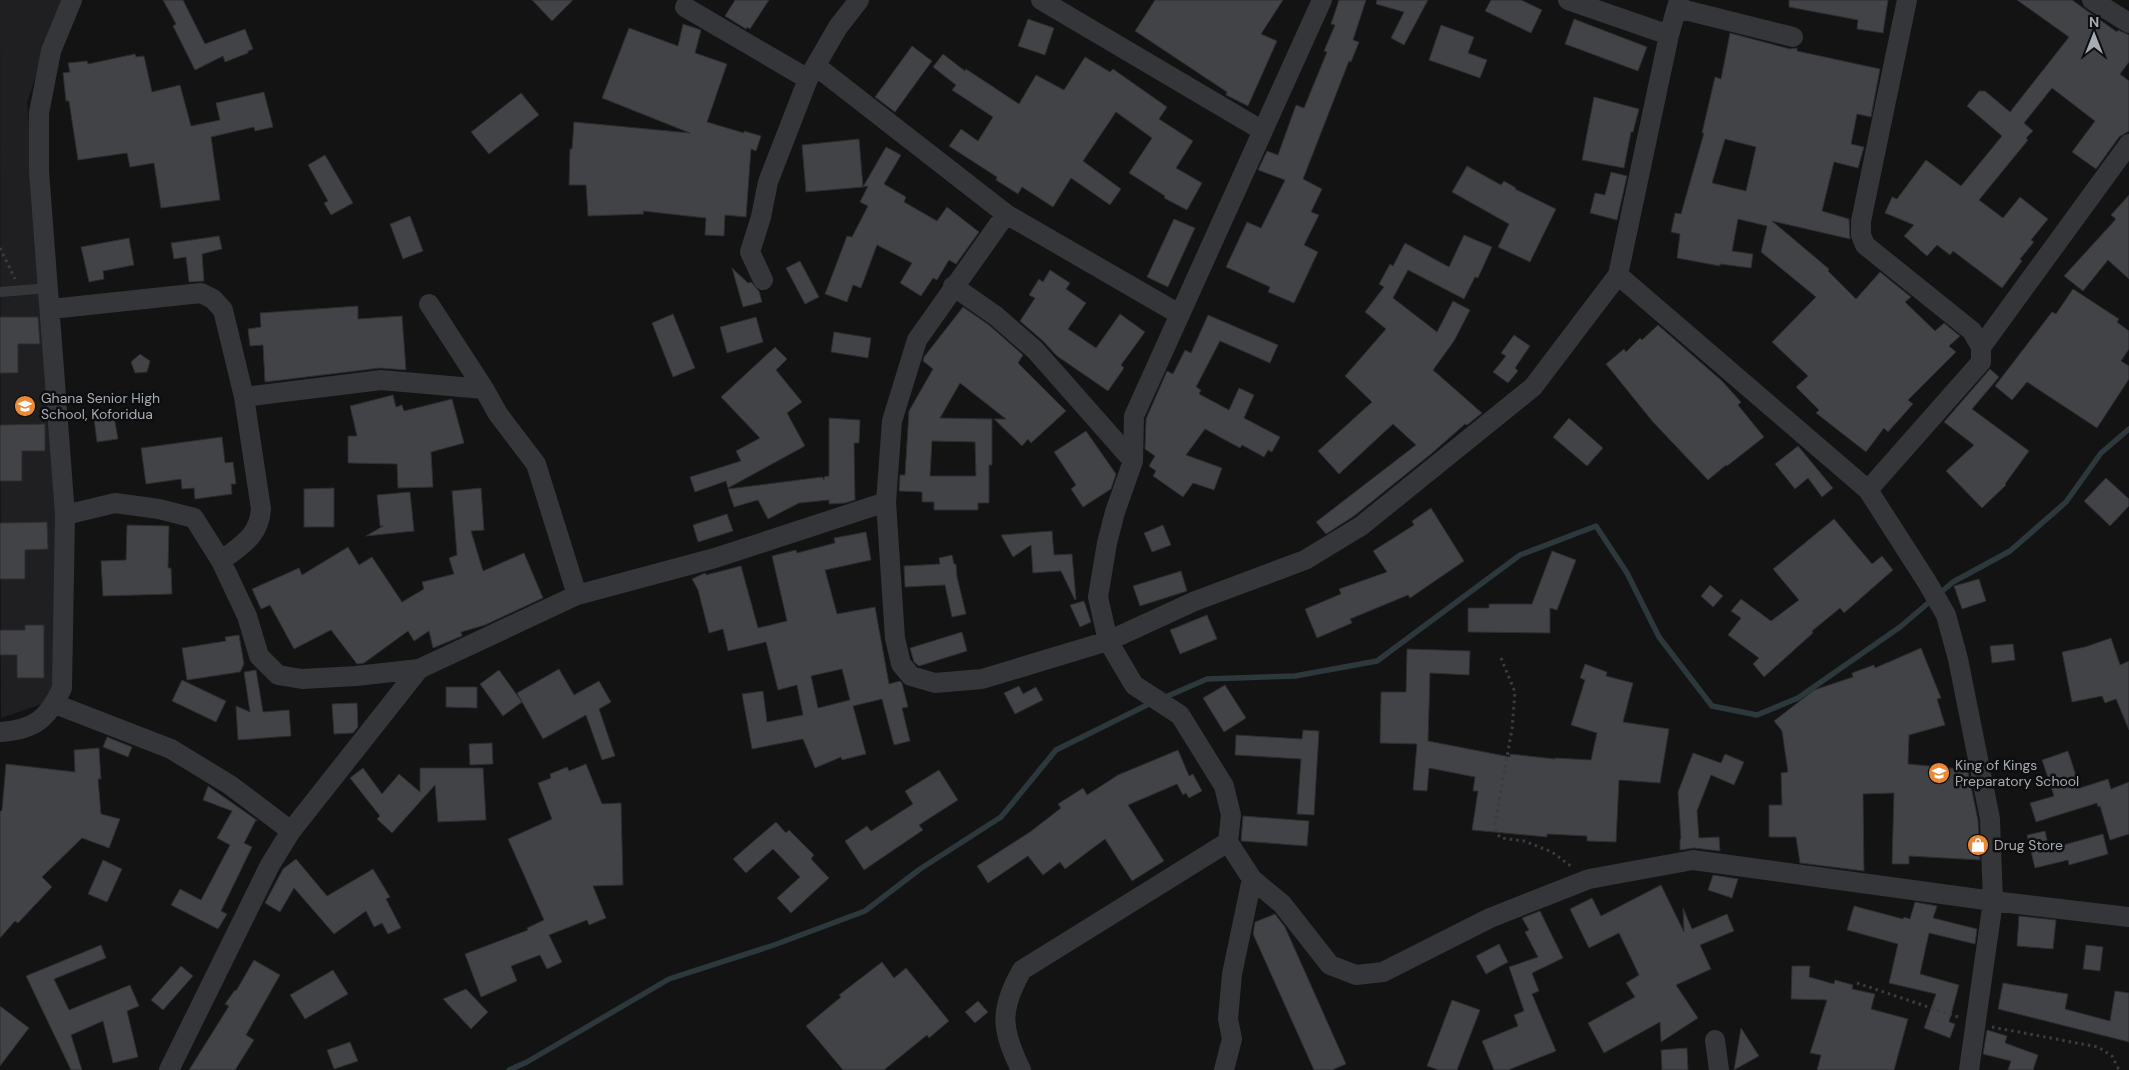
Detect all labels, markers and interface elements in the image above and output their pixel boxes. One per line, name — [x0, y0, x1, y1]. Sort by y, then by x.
north arrow — [2069, 10, 2119, 60]
text: N — [2089, 13, 2099, 31]
place label: Ghana Senior High School, Koforidua — [41, 389, 160, 423]
school or university icon: Ghana Senior High School, Koforidua — [13, 394, 37, 418]
place label: King of Kings Preparatory School — [1955, 756, 2079, 790]
school or university icon: King of Kings Preparatory School — [1927, 761, 1951, 785]
shop icon: Drug Store — [1966, 833, 1990, 857]
place label: Drug Store — [1994, 836, 2063, 854]

